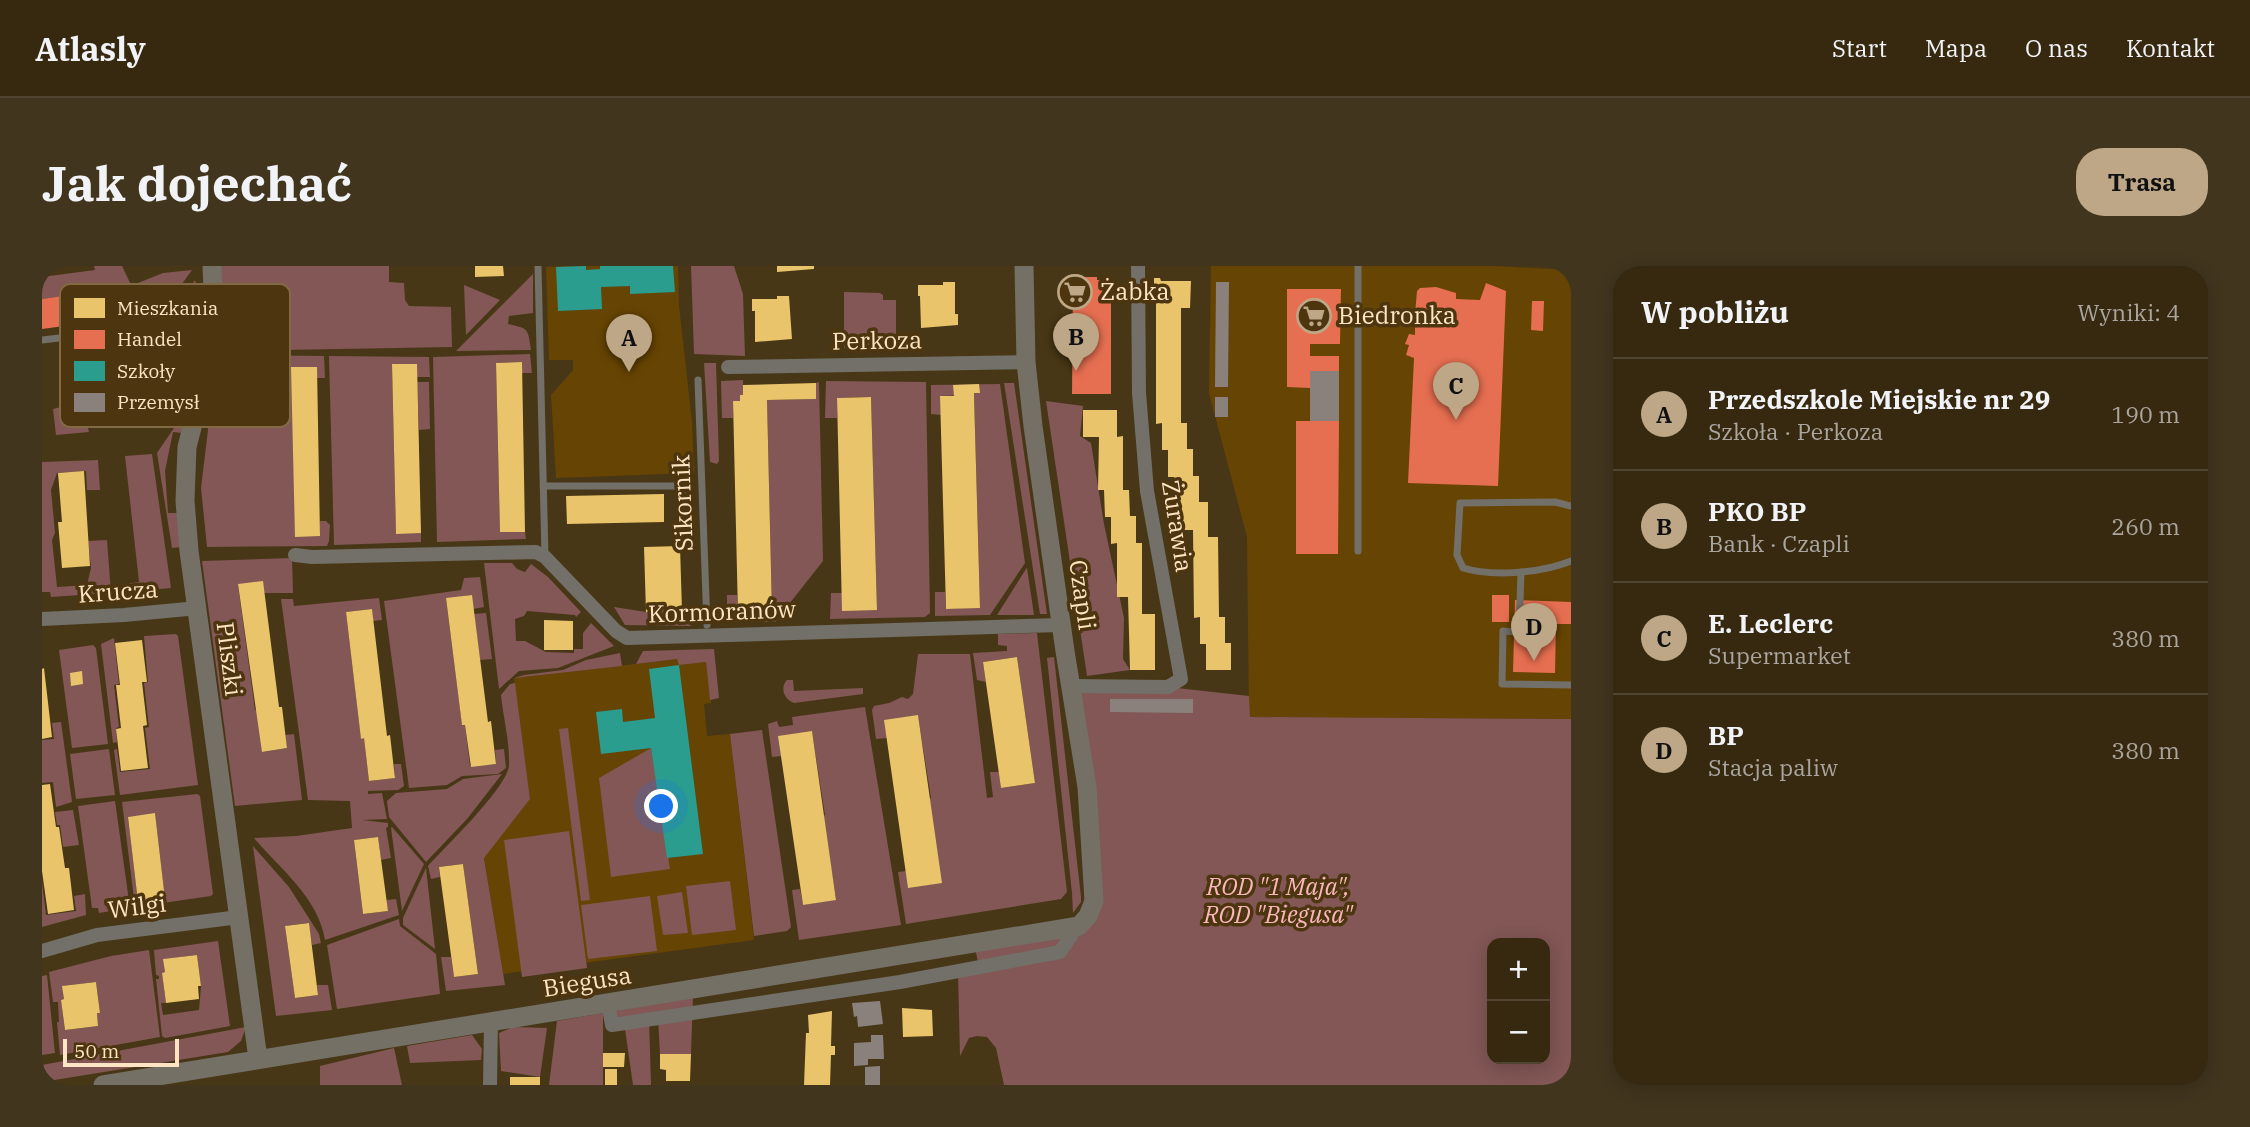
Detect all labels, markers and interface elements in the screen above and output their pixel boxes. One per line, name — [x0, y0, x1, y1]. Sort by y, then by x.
text: Atlasly — [35, 27, 146, 70]
text: Start — [1832, 32, 1887, 64]
text: Mapa — [1925, 32, 1987, 64]
text: O nas — [2025, 32, 2088, 64]
text: Kontakt — [2126, 32, 2215, 64]
button: Trasa — [2076, 148, 2208, 216]
text: Jak dojechać — [42, 151, 352, 214]
supermarket icon: Żabka — [1056, 273, 1094, 311]
place label: Żabka — [1100, 275, 1170, 307]
legend — [60, 284, 290, 427]
text: W pobliżu — [1641, 292, 1789, 331]
text: Mieszkania — [117, 296, 218, 320]
supermarket icon: Biedronka — [1295, 297, 1333, 335]
text: Wyniki: 4 — [2077, 297, 2180, 327]
place label: Biedronka — [1338, 299, 1456, 331]
pin: B — [1053, 313, 1099, 371]
pin: A — [606, 314, 652, 372]
street label: Perkoza — [832, 323, 922, 357]
text: Handel — [117, 327, 182, 351]
text: Szkoły — [117, 359, 176, 383]
pin: C — [1433, 362, 1479, 420]
text: Przedszkole Miejskie nr 29 — [1708, 382, 2050, 416]
text: Przemysł — [117, 390, 200, 414]
text: A — [1656, 399, 1672, 429]
text: 190 m — [2111, 399, 2180, 429]
text: Szkoła · Perkoza — [1708, 416, 1883, 446]
street label: Sikornik — [664, 454, 700, 552]
street label: Żurawia — [1155, 477, 1201, 574]
text: PKO BP — [1708, 494, 1807, 528]
text: B — [1656, 511, 1672, 541]
text: 260 m — [2111, 511, 2180, 541]
text: Bank · Czapli — [1708, 528, 1850, 558]
street label: Czapli — [1062, 558, 1104, 632]
street label: Krucza — [77, 572, 159, 610]
street label: Kormoranów — [647, 592, 797, 630]
pin: D — [1511, 603, 1557, 661]
text: E. Leclerc — [1708, 606, 1833, 640]
street label: Pliszki — [210, 620, 250, 698]
text: C — [1656, 623, 1672, 653]
text: 380 m — [2111, 623, 2180, 653]
text: Supermarket — [1708, 640, 1851, 670]
text: BP — [1708, 718, 1744, 752]
text: D — [1655, 735, 1673, 765]
text: 380 m — [2111, 735, 2180, 765]
text: Stacja paliw — [1708, 752, 1838, 782]
your location — [644, 789, 678, 823]
park label: ROD "1 Maja", ROD "Biegusa" — [1203, 870, 1354, 930]
street label: Wilgi — [106, 887, 168, 925]
map controls — [1487, 938, 1550, 1064]
button: + — [1487, 938, 1550, 1001]
street label: Biegusa — [540, 958, 633, 1004]
button: − — [1487, 1001, 1550, 1064]
scale bar — [63, 1036, 178, 1068]
text: 50 m — [74, 1039, 119, 1063]

